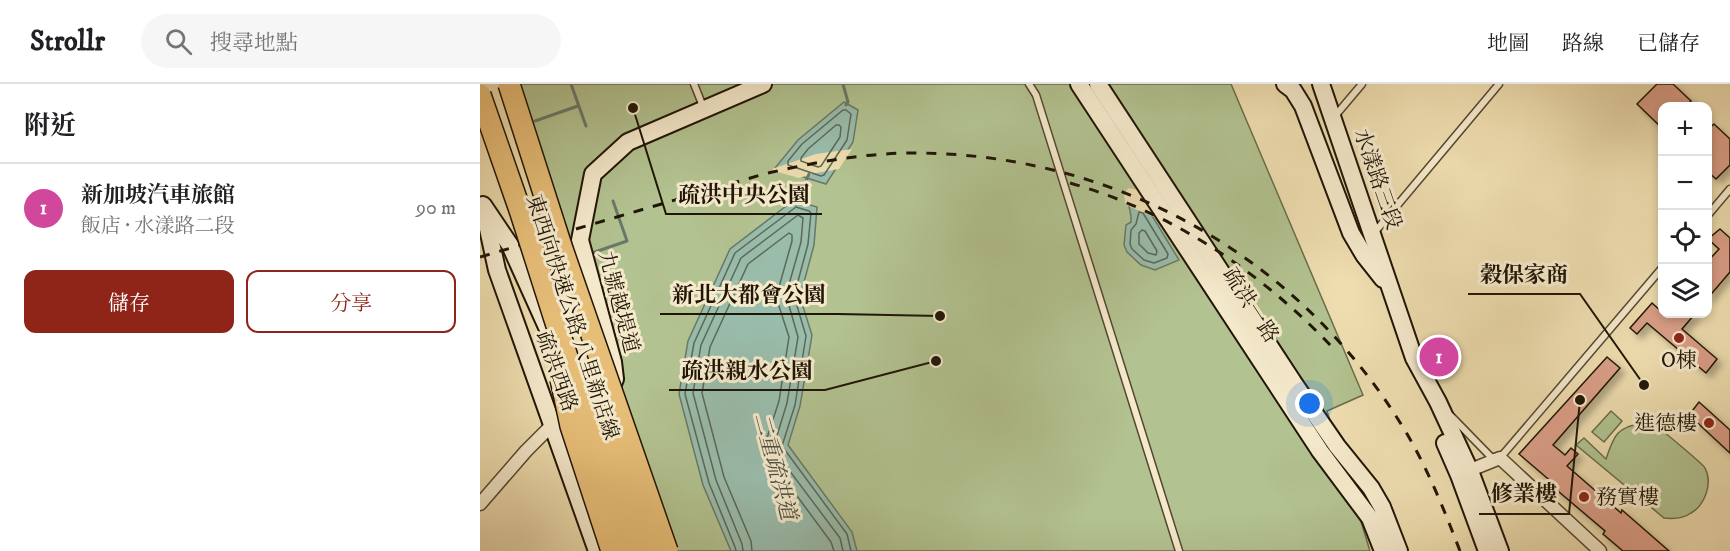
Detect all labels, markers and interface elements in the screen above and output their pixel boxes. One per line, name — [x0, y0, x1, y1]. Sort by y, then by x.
search box — [141, 14, 561, 68]
text: Strollr — [30, 24, 105, 59]
icon: search — [162, 25, 195, 58]
text: 搜尋地點 — [210, 30, 298, 57]
text: 地圖 — [1487, 31, 1529, 57]
text: 路線 — [1562, 31, 1604, 57]
text: 已儲存 — [1637, 31, 1700, 57]
map controls — [1658, 102, 1712, 318]
button: + — [1658, 102, 1712, 156]
text: 附近 — [24, 110, 76, 143]
street label: 水漾路三段 — [1348, 125, 1406, 233]
button: − — [1658, 156, 1712, 210]
callout: 疏洪中央公園 — [666, 174, 822, 214]
text: 新加坡汽車旅館 — [81, 182, 235, 209]
text: 疏洪中央公園 — [678, 182, 810, 209]
street label: 東西向快速公路 八里新店線 — [520, 191, 624, 443]
text: 1 — [40, 196, 47, 221]
text: 90 m — [416, 196, 456, 221]
button: locate — [1658, 210, 1712, 264]
text: 飯店 · 水漾路二段 — [81, 214, 234, 239]
street label: 九號越堤道 — [592, 248, 644, 356]
callout: 穀保家商 — [1468, 254, 1580, 294]
text: 穀保家商 — [1480, 262, 1568, 289]
street label: 疏洪一路 — [1216, 263, 1284, 348]
button: layers — [1658, 264, 1712, 318]
button: 儲存 — [24, 270, 234, 333]
button: 分享 — [246, 270, 456, 333]
callout: 新北大都會公園 — [660, 274, 838, 314]
text: 新北大都會公園 — [672, 282, 826, 309]
street label: 疏洪西路 — [529, 327, 583, 415]
marker: O棟 — [1672, 331, 1686, 345]
pin: 1 — [1420, 334, 1458, 380]
place label: O棟 — [1661, 348, 1697, 374]
callout: 疏洪親水公園 — [669, 350, 825, 390]
text: 疏洪親水公園 — [681, 358, 813, 385]
your location — [1295, 389, 1324, 418]
water label: 二重疏洪道 — [747, 410, 803, 526]
place label: 進德樓 — [1634, 411, 1697, 437]
marker: 進德樓 — [1702, 416, 1716, 430]
callout: 修業樓 — [1479, 474, 1569, 514]
text: 修業樓 — [1491, 481, 1557, 508]
place label: 務實樓 — [1596, 485, 1659, 511]
marker: 務實樓 — [1577, 490, 1591, 504]

